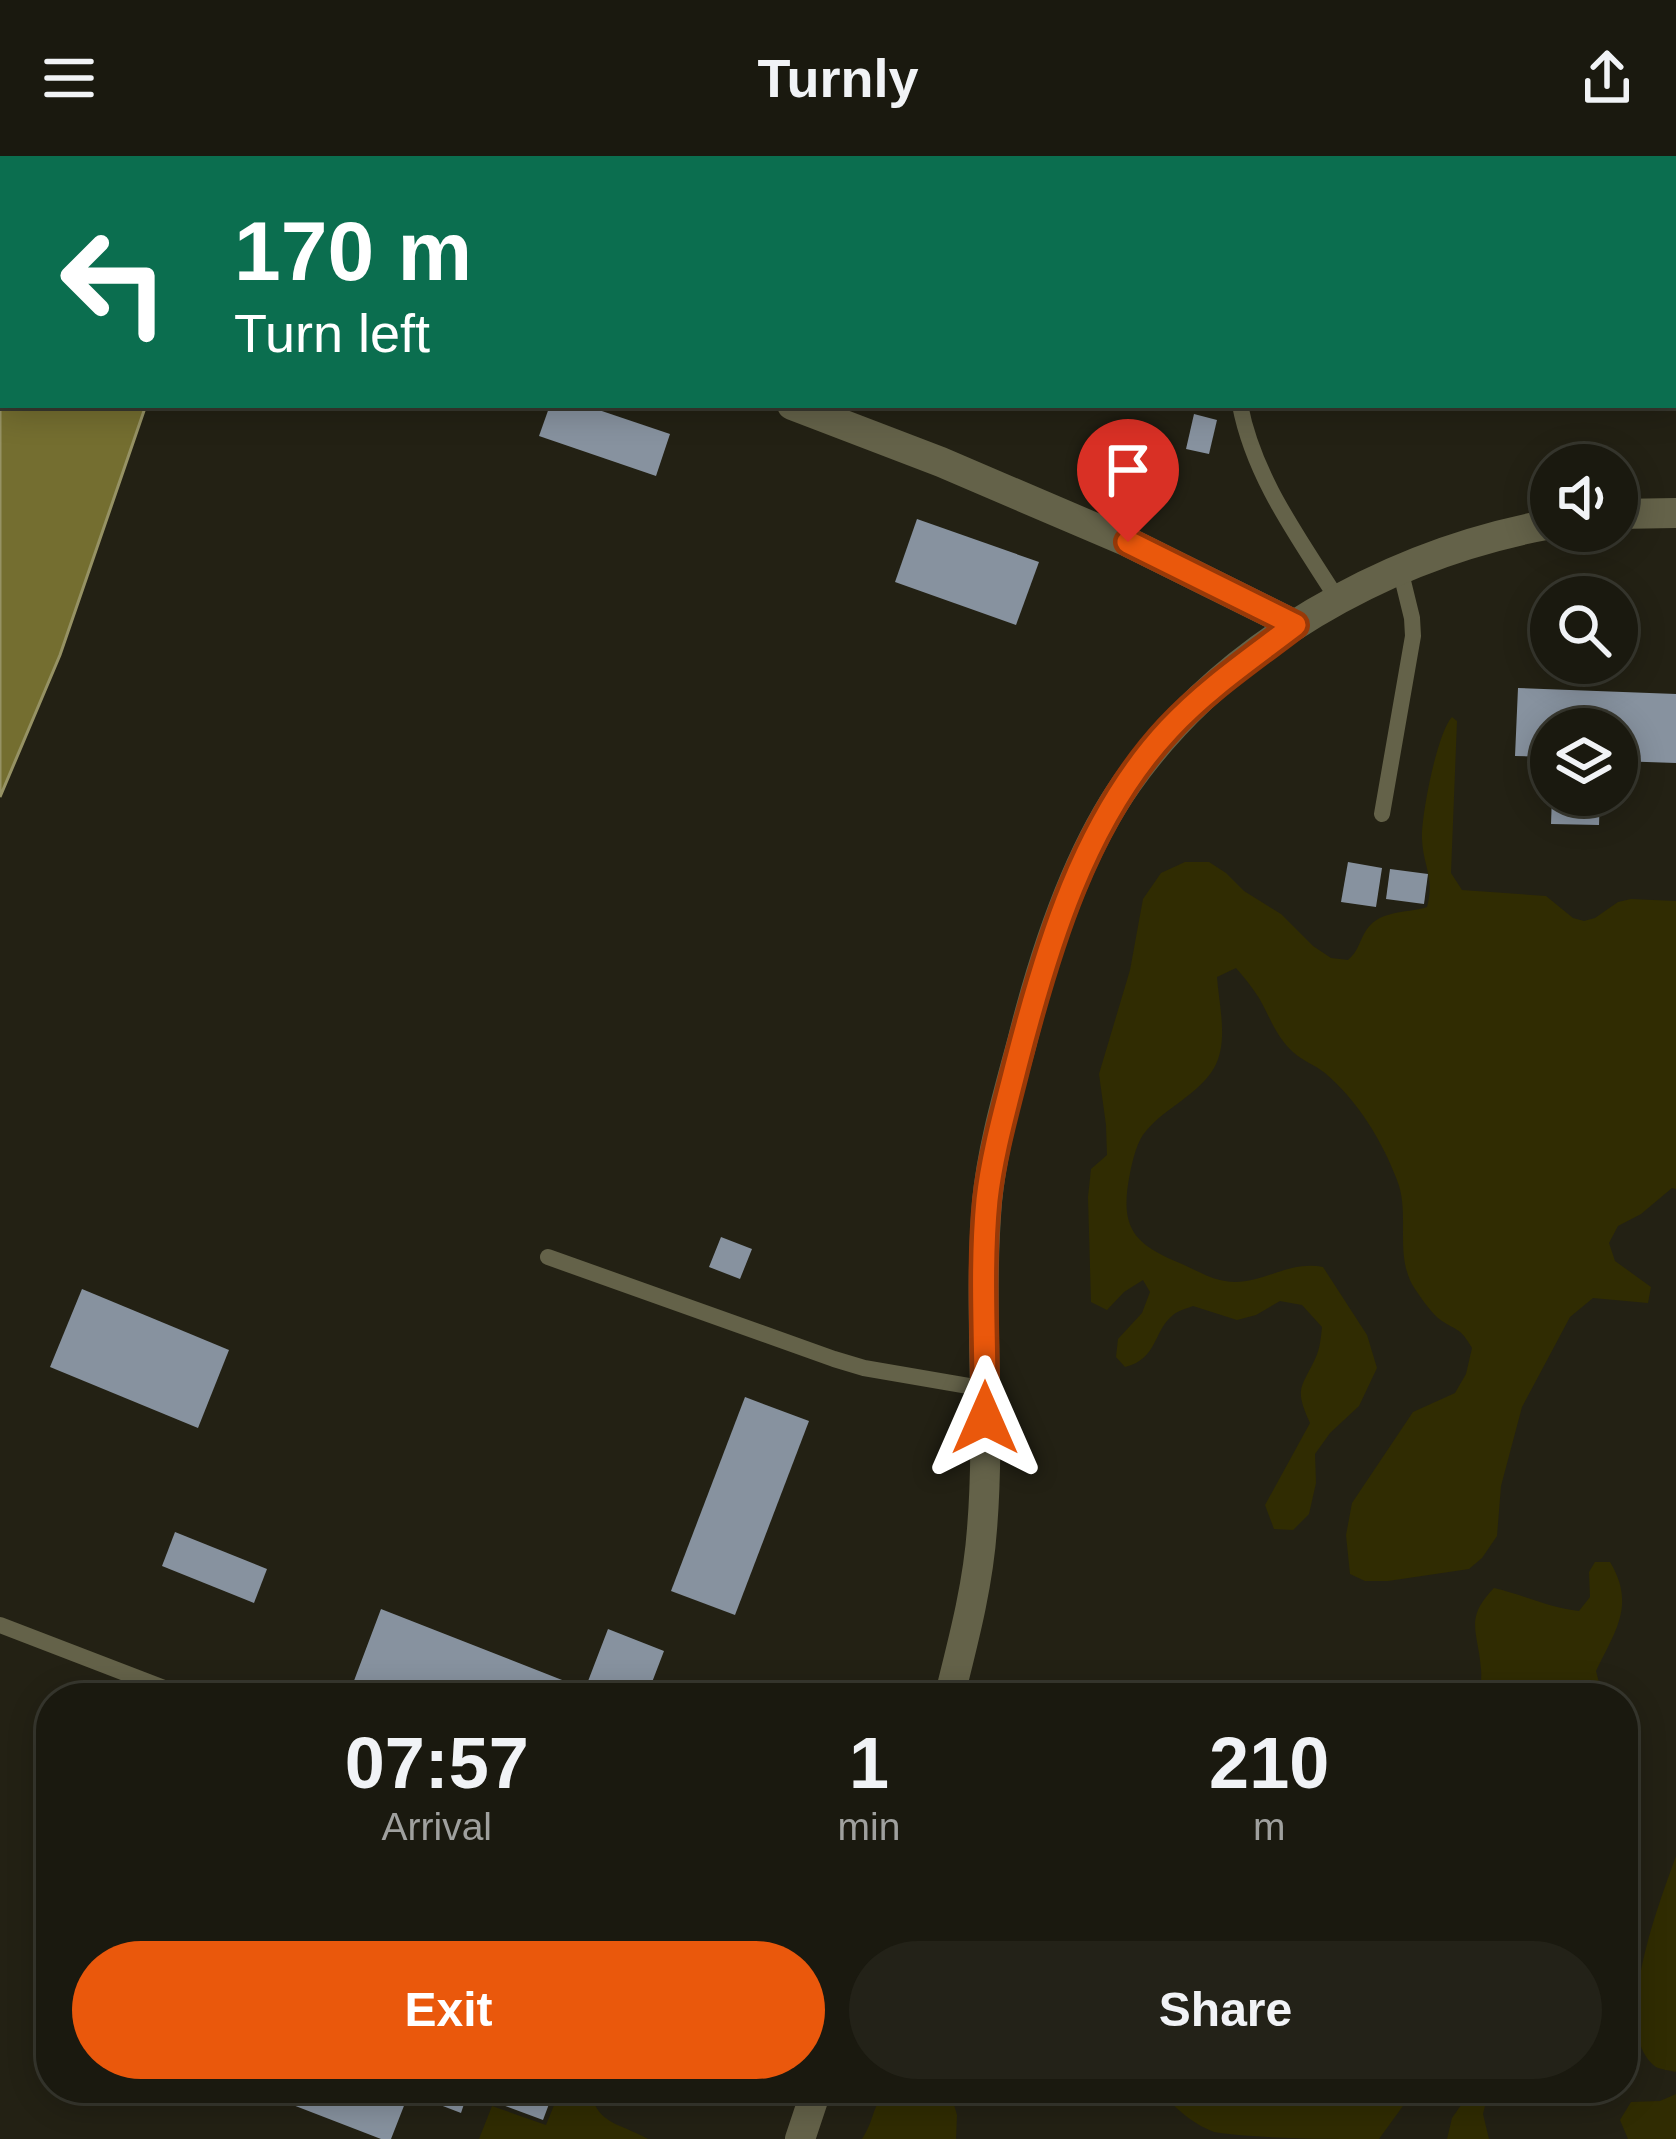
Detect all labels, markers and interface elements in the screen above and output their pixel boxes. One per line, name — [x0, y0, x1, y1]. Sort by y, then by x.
icon: menu — [36, 45, 102, 111]
icon: share — [1574, 45, 1640, 111]
text: Turnly — [758, 48, 919, 108]
icon: left — [36, 204, 192, 360]
text: 170 m — [234, 204, 472, 298]
text: Turn left — [234, 303, 430, 363]
pin — [1077, 419, 1179, 542]
icon: arrive — [1095, 437, 1161, 503]
map controls — [1530, 444, 1638, 816]
button: sound — [1530, 444, 1638, 552]
button: search — [1530, 576, 1638, 684]
button: layers — [1530, 708, 1638, 816]
position arrow — [922, 1355, 1048, 1481]
text: 07:57 — [345, 1723, 529, 1803]
text: 1 — [849, 1723, 889, 1803]
text: 210 — [1209, 1723, 1329, 1803]
text: Arrival — [382, 1805, 492, 1848]
text: min — [838, 1805, 900, 1848]
text: m — [1253, 1805, 1285, 1848]
button: Exit — [72, 1941, 825, 2079]
button: Share — [849, 1941, 1602, 2079]

